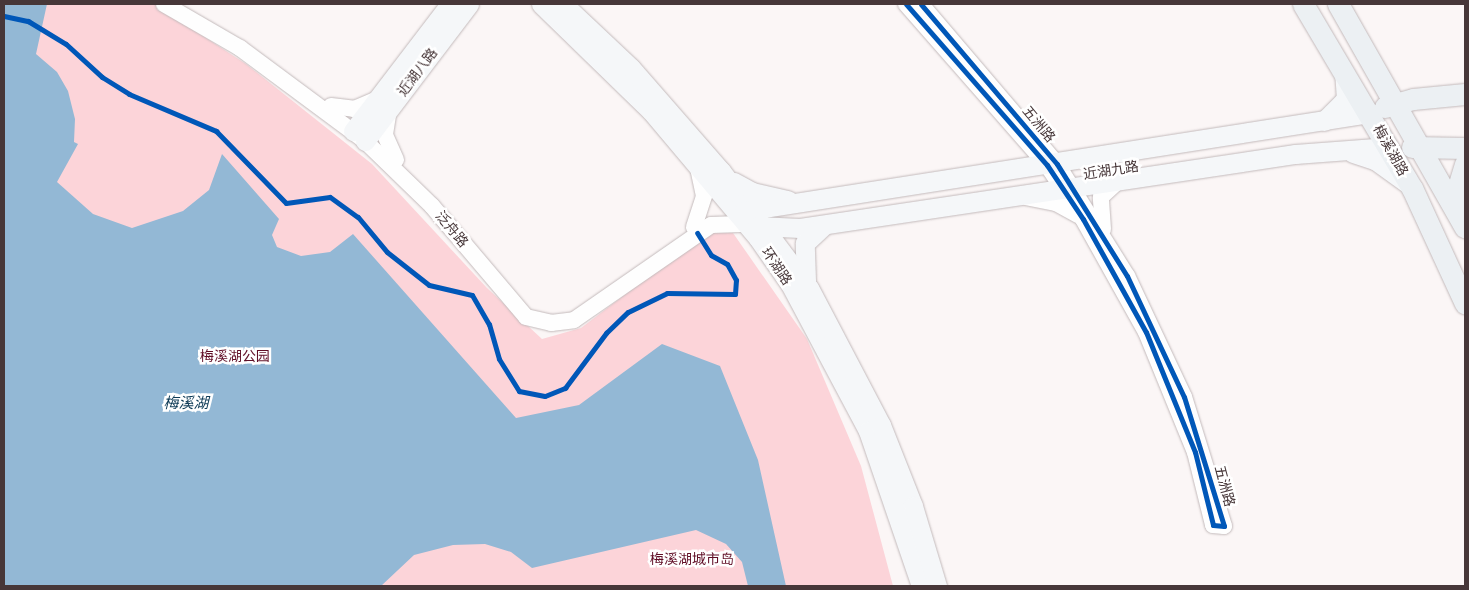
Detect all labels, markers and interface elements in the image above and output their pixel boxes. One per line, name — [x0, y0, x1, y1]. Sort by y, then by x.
street label: 近湖八路 — [393, 45, 441, 99]
street label: 五洲路 — [1019, 103, 1059, 145]
street label: 梅溪湖路 — [1370, 121, 1412, 179]
street label: 近湖九路 — [1082, 157, 1140, 183]
street label: 泛舟路 — [432, 208, 472, 250]
street label: 环湖路 — [758, 244, 796, 288]
park label: 梅溪湖公园 — [200, 348, 270, 364]
water label: 梅溪湖 — [164, 395, 208, 413]
street label: 五洲路 — [1211, 464, 1239, 508]
park label: 梅溪湖城市岛 — [650, 551, 734, 567]

